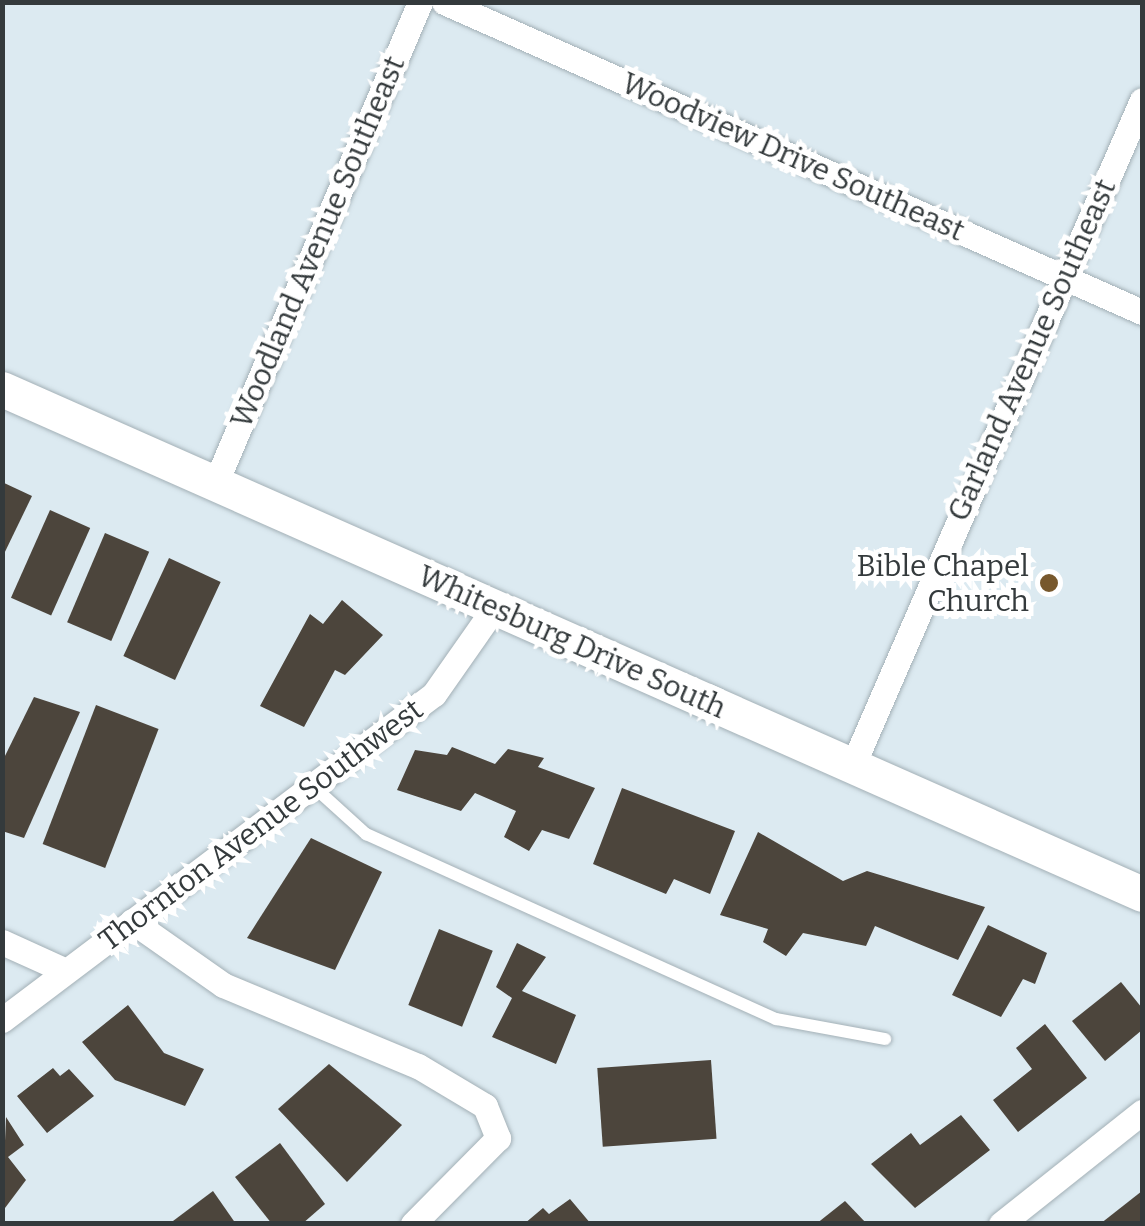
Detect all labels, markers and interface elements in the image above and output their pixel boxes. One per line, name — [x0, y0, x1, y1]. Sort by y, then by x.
street label: Woodland Avenue Southeast — [223, 51, 413, 433]
street label: Woodview Drive Southeast — [616, 65, 970, 249]
street label: Garland Avenue Southeast — [940, 173, 1124, 527]
place label: Bible Chapel Church — [856, 548, 1029, 618]
street label: Whitesburg Drive South — [412, 558, 732, 726]
marker: Bible Chapel Church — [1038, 572, 1060, 594]
street label: Thornton Avenue Southwest — [92, 691, 430, 959]

